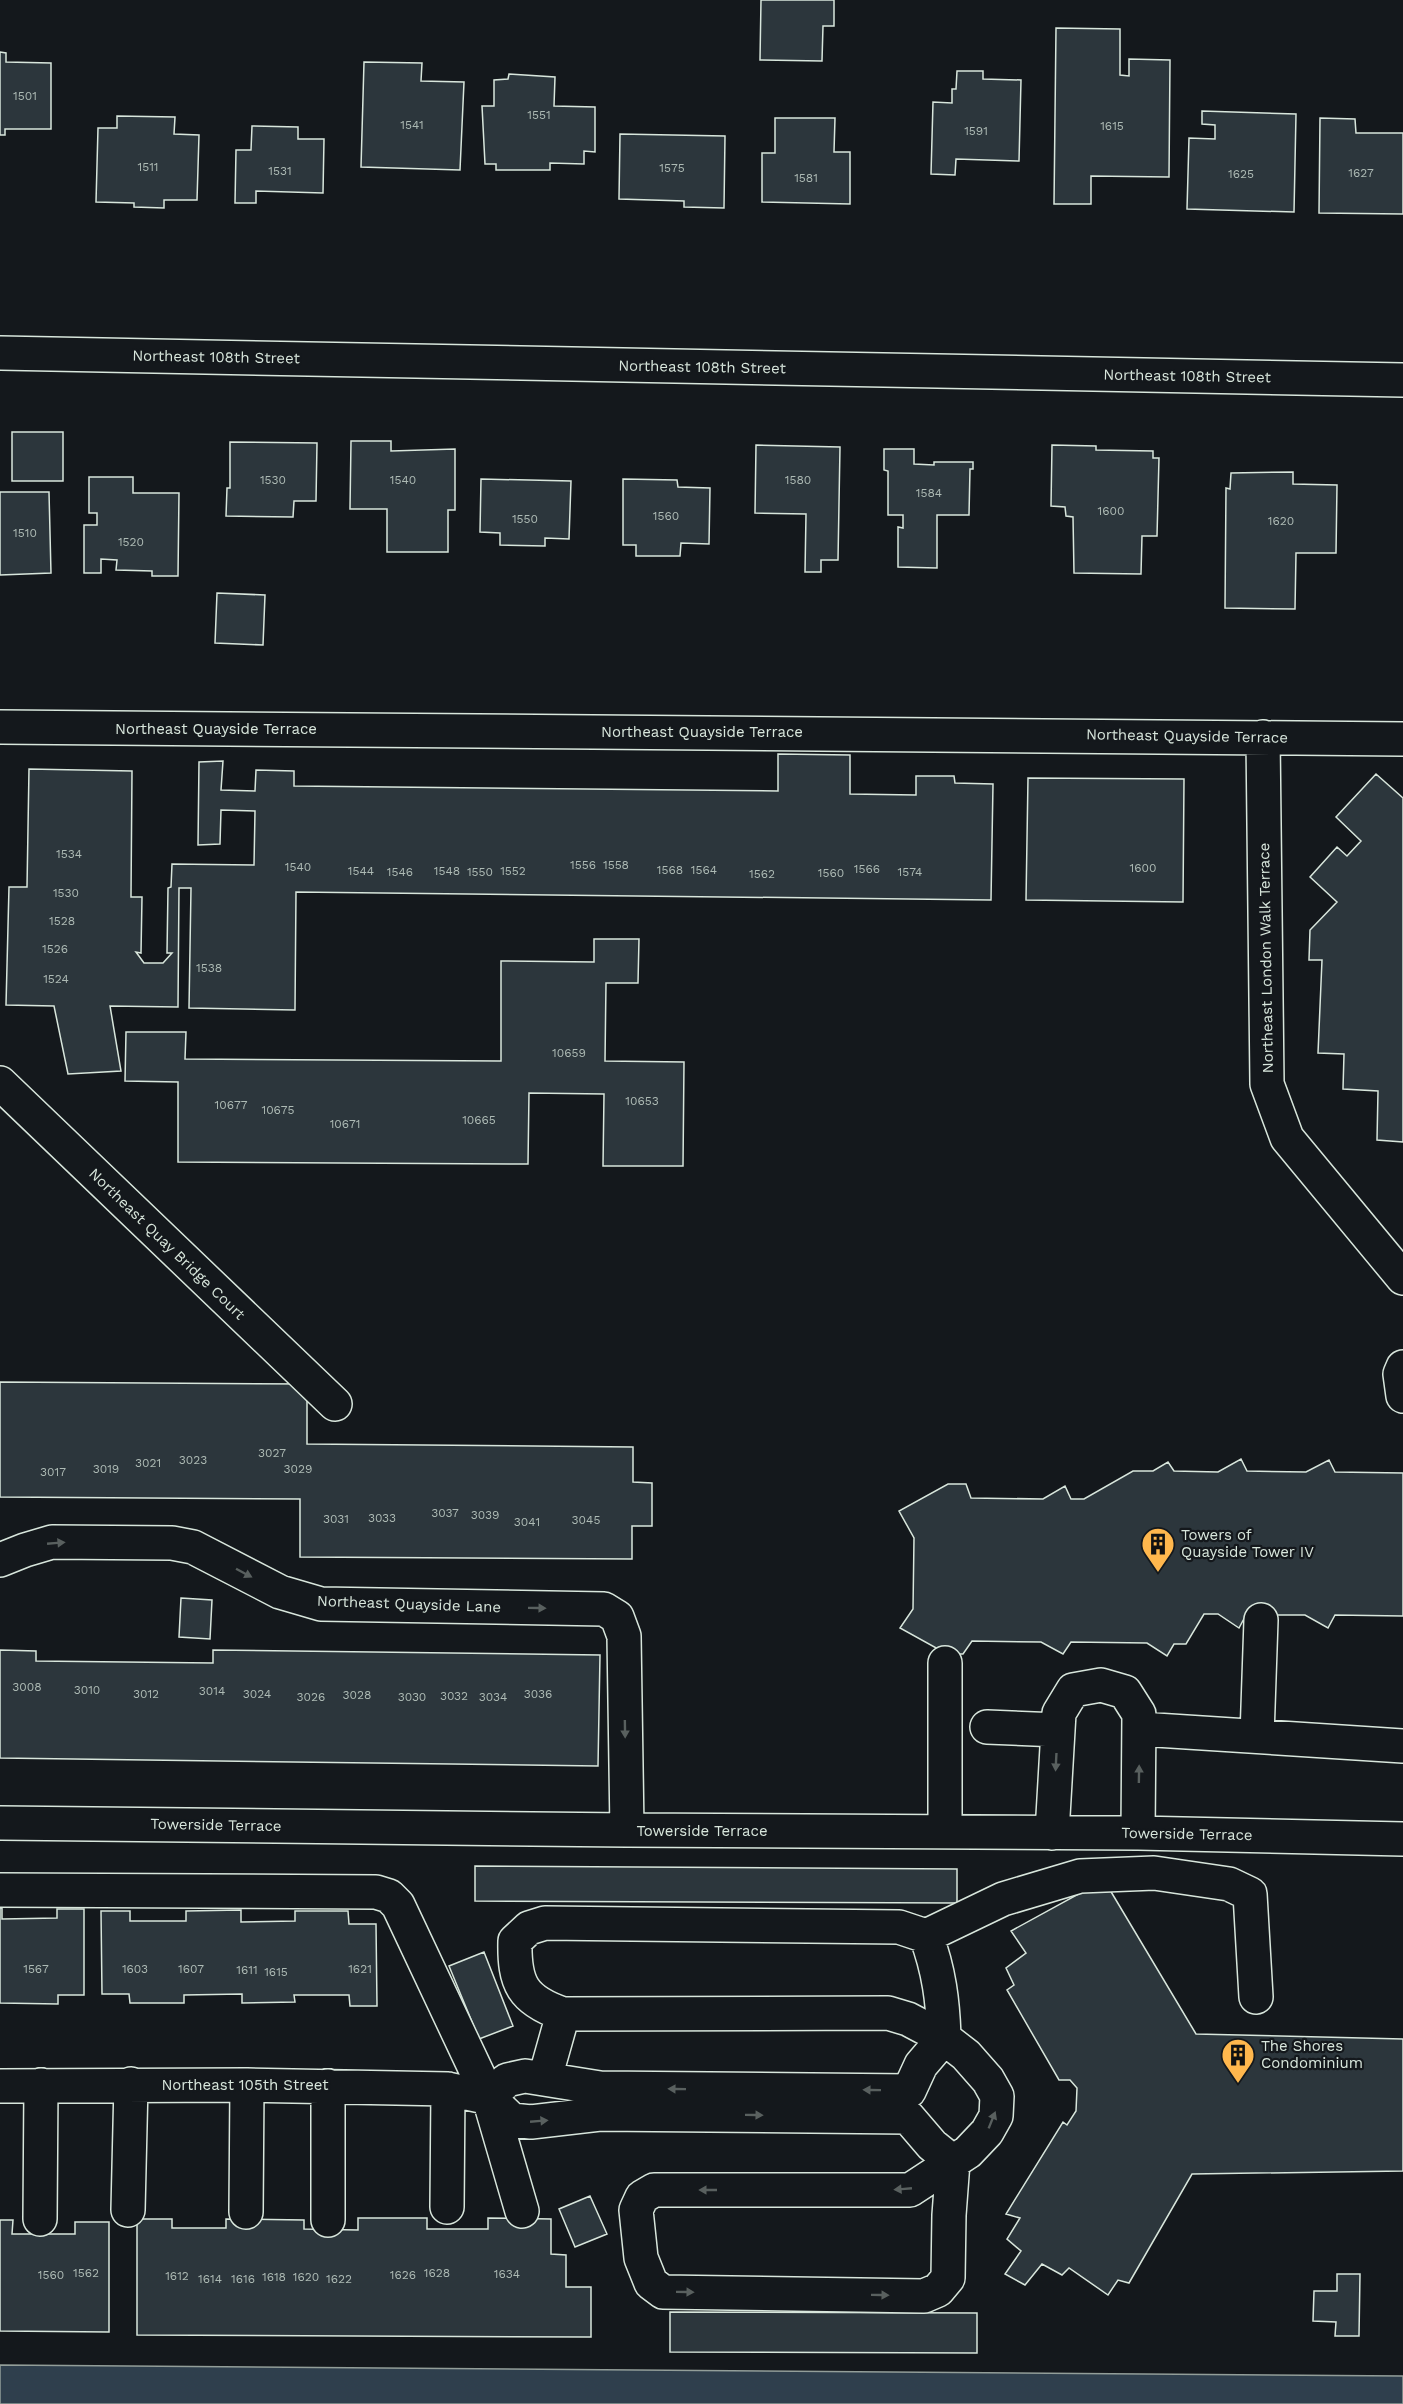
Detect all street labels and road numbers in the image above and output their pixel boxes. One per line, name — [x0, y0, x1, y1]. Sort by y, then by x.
street label: Northeast 108th Street — [132, 347, 301, 367]
street label: Northeast 108th Street — [618, 357, 787, 377]
street label: Northeast 108th Street — [1103, 366, 1272, 386]
street label: Northeast Quayside Terrace — [115, 720, 317, 738]
street label: Northeast Quayside Terrace — [601, 723, 803, 741]
street label: Northeast Quayside Terrace — [1086, 725, 1288, 747]
street label: Northeast London Walk Terrace — [1255, 843, 1277, 1073]
street label: Northeast Quay Bridge Court — [85, 1165, 249, 1324]
street label: Northeast Quayside Lane — [317, 1592, 501, 1616]
street label: Towerside Terrace — [150, 1815, 282, 1835]
street label: Towerside Terrace — [636, 1822, 768, 1840]
street label: Towerside Terrace — [1121, 1824, 1253, 1844]
street label: Northeast 105th Street — [161, 2076, 329, 2094]

